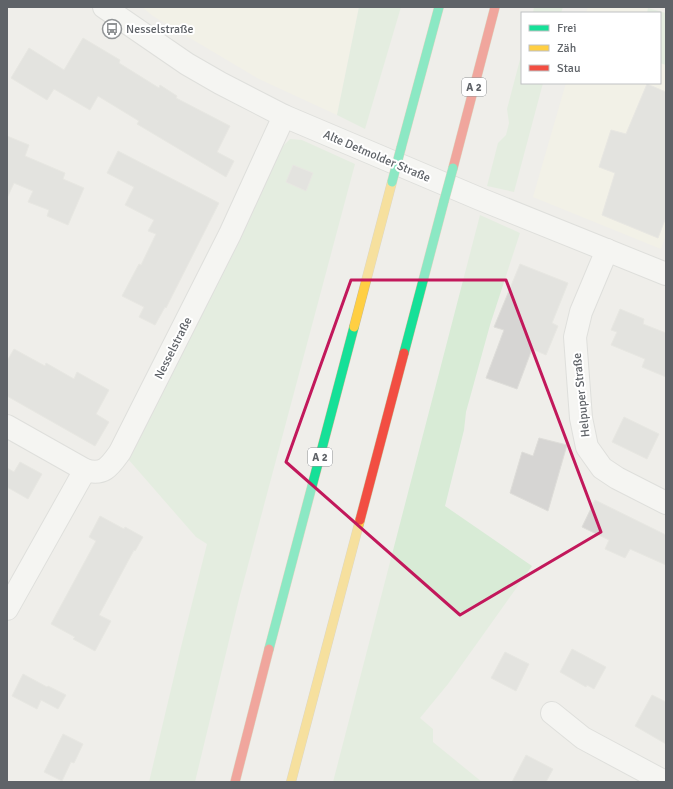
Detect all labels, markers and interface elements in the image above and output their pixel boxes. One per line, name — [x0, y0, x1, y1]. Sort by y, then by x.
legend — [521, 12, 661, 84]
bus stop icon: Nesselstraße — [101, 18, 123, 40]
text: Frei — [557, 21, 576, 36]
place label: Nesselstraße — [126, 22, 194, 37]
text: Zäh — [557, 41, 576, 56]
text: Stau — [557, 61, 581, 76]
road number: A 2 — [462, 78, 486, 96]
street label: Alte Detmolder Straße — [321, 127, 433, 186]
street label: Nesselstraße — [151, 315, 195, 382]
street label: Helpuper Straße — [570, 352, 593, 438]
road number: A 2 — [308, 448, 332, 466]

